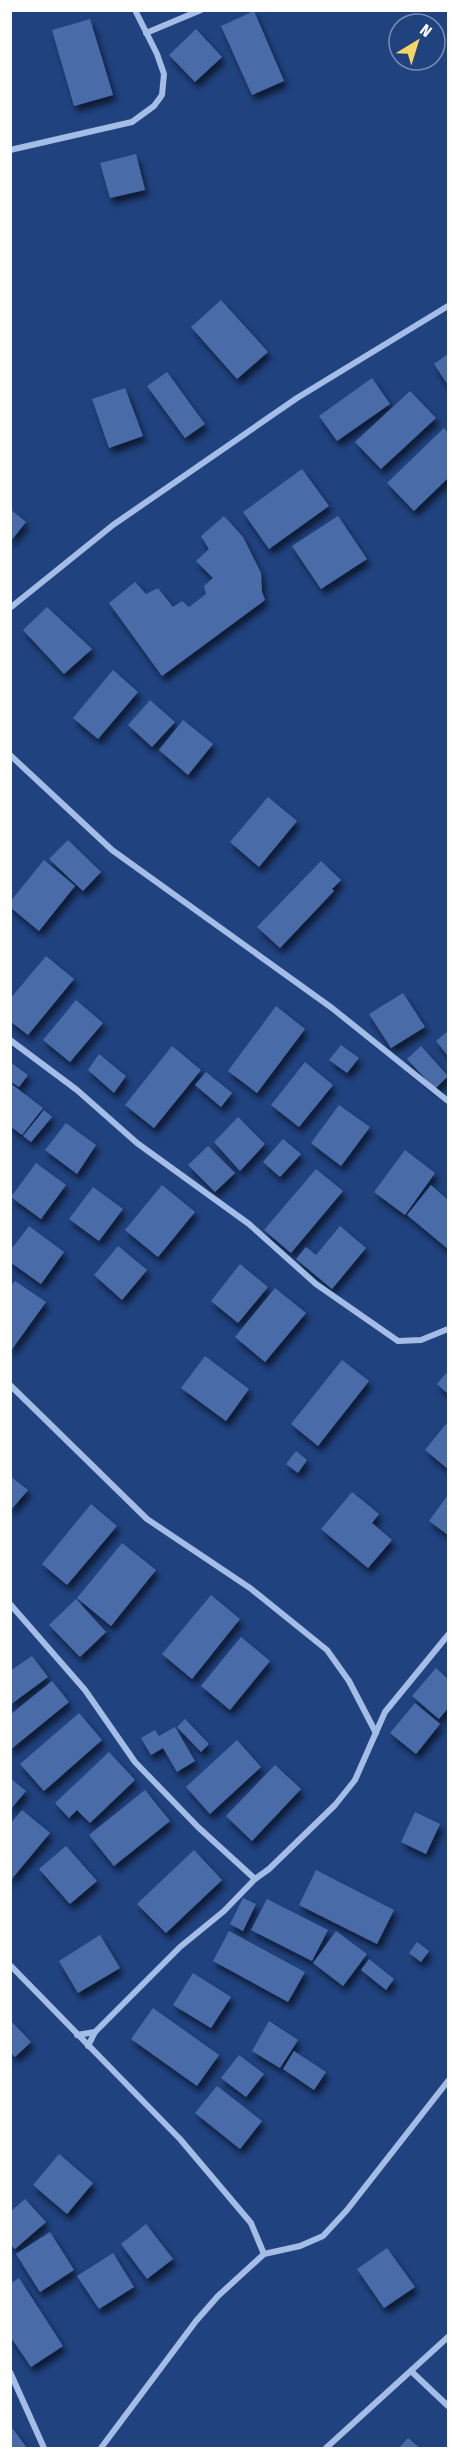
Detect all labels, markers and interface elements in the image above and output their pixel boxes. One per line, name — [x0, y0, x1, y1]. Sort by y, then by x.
north arrow — [387, 12, 447, 72]
text: N — [416, 20, 436, 41]

